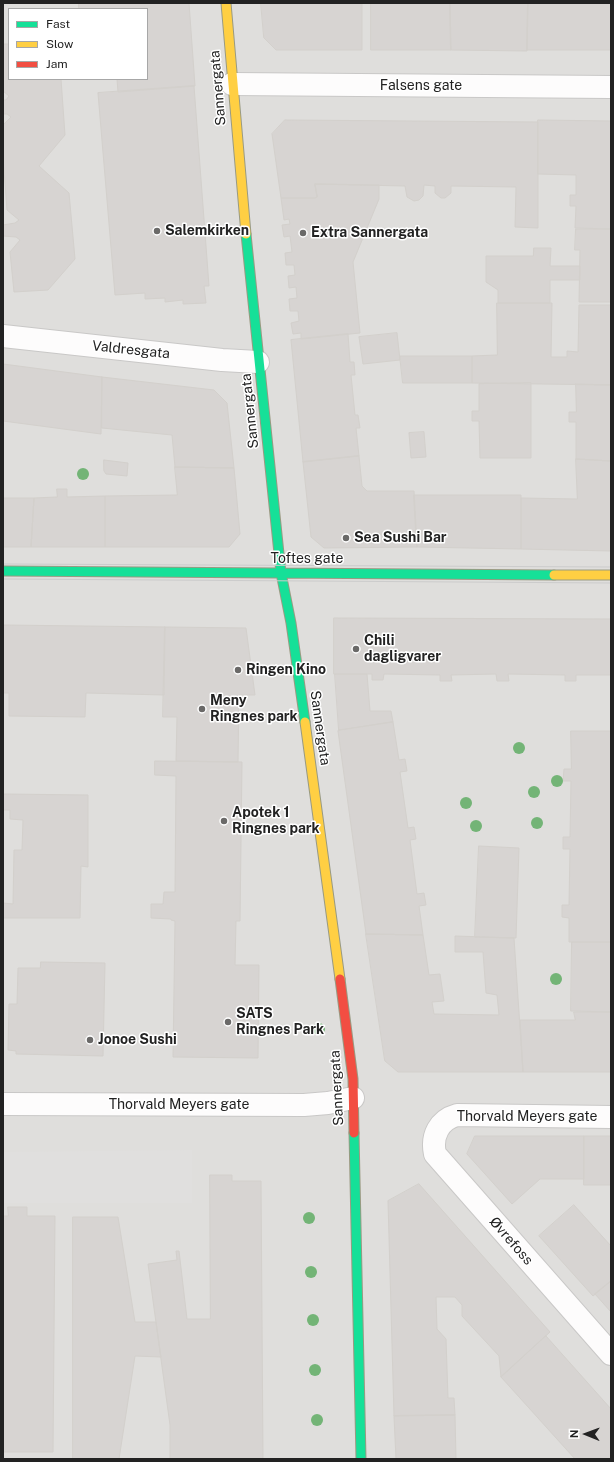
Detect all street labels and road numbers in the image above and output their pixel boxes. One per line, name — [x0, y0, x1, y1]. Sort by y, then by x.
street label: Sannergata — [206, 50, 230, 126]
street label: Falsens gate — [380, 78, 462, 94]
street label: Valdresgata — [91, 338, 171, 362]
street label: Sannergata — [238, 373, 262, 449]
street label: Toftes gate — [271, 551, 343, 567]
street label: Sannergata — [306, 689, 334, 767]
street label: Sannergata — [327, 1050, 347, 1126]
street label: Thorvald Meyers gate — [109, 1097, 249, 1113]
street label: Thorvald Meyers gate — [457, 1109, 597, 1125]
street label: Øvrefoss — [486, 1214, 536, 1268]

